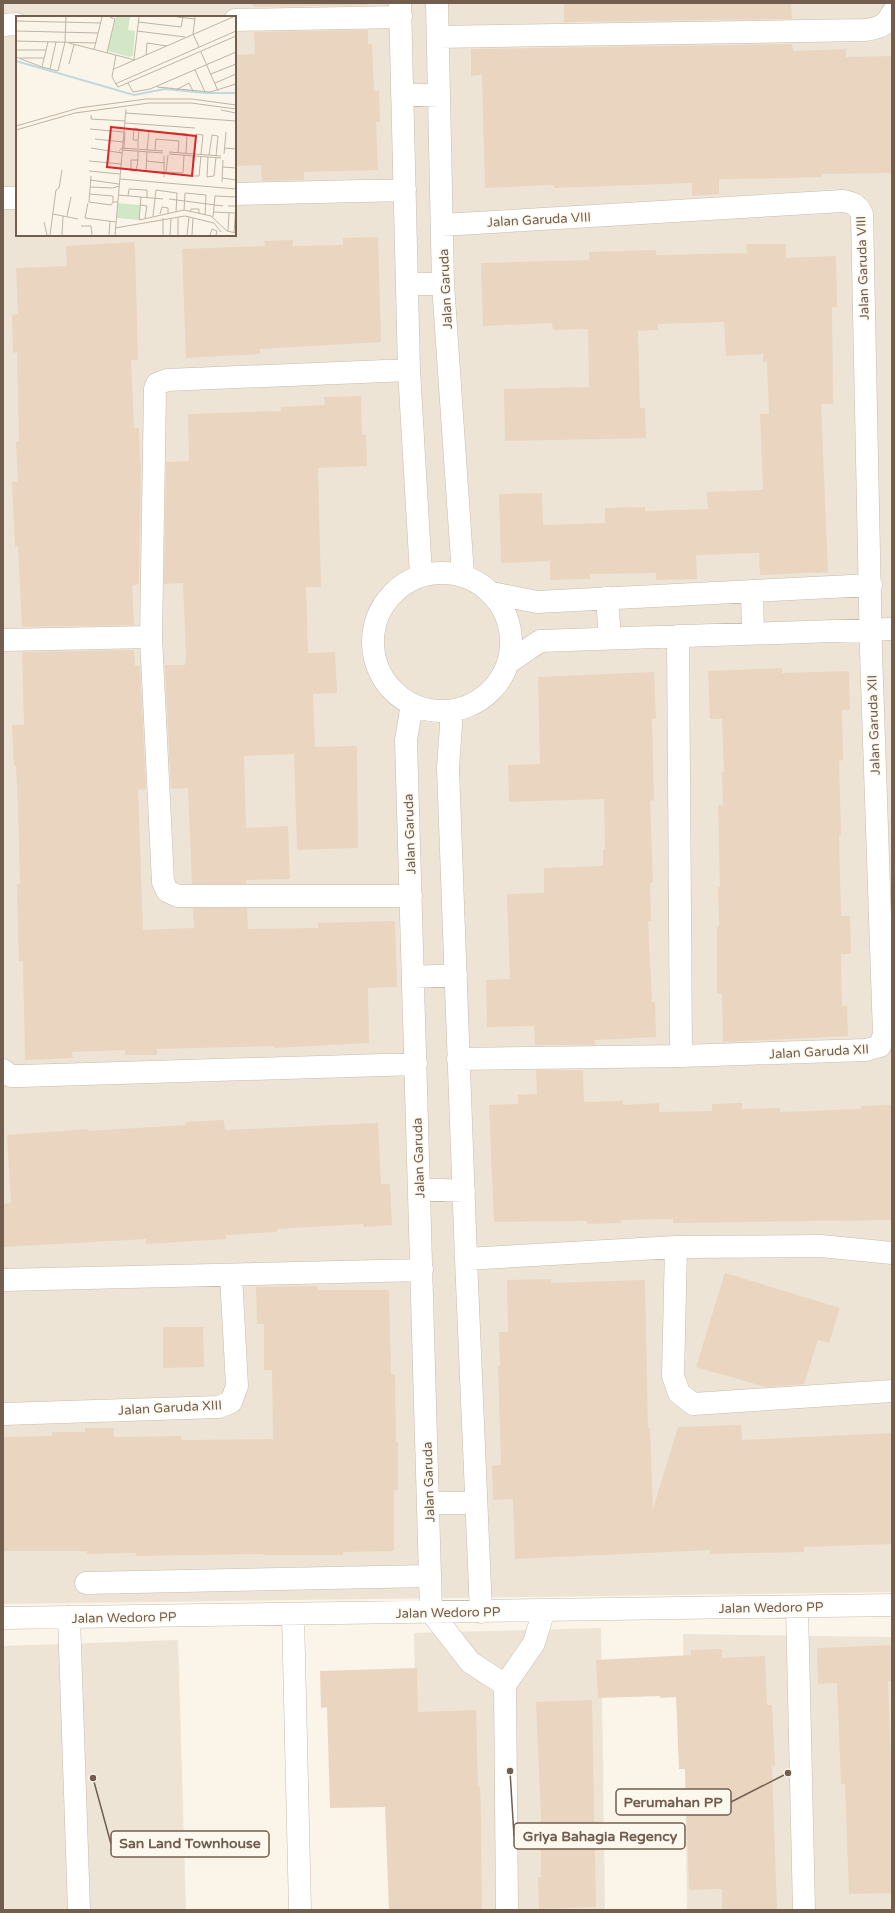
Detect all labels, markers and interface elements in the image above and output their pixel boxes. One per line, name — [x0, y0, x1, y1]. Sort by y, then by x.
inset map — [16, 16, 236, 236]
street label: Jalan Garuda VIII — [487, 209, 592, 231]
street label: Jalan Garuda VIII — [853, 216, 873, 320]
street label: Jalan Garuda — [436, 248, 456, 330]
street label: Jalan Garuda XII — [864, 675, 884, 775]
street label: Jalan Garuda — [401, 793, 419, 875]
street label: Jalan Garuda XII — [769, 1041, 870, 1063]
street label: Jalan Garuda — [410, 1117, 428, 1199]
street label: Jalan Garuda XIII — [118, 1397, 222, 1419]
street label: Jalan Garuda — [420, 1441, 438, 1523]
street label: Jalan Wedoro PP — [718, 1599, 824, 1617]
street label: Jalan Wedoro PP — [395, 1604, 501, 1622]
street label: Jalan Wedoro PP — [71, 1609, 177, 1627]
callout: Perumahan PP — [616, 1789, 731, 1815]
text: Perumahan PP — [623, 1794, 723, 1811]
callout: Griya Bahagia Regency — [514, 1823, 685, 1849]
text: Griya Bahagia Regency — [523, 1828, 678, 1845]
callout: San Land Townhouse — [111, 1831, 269, 1857]
text: San Land Townhouse — [119, 1835, 261, 1852]

